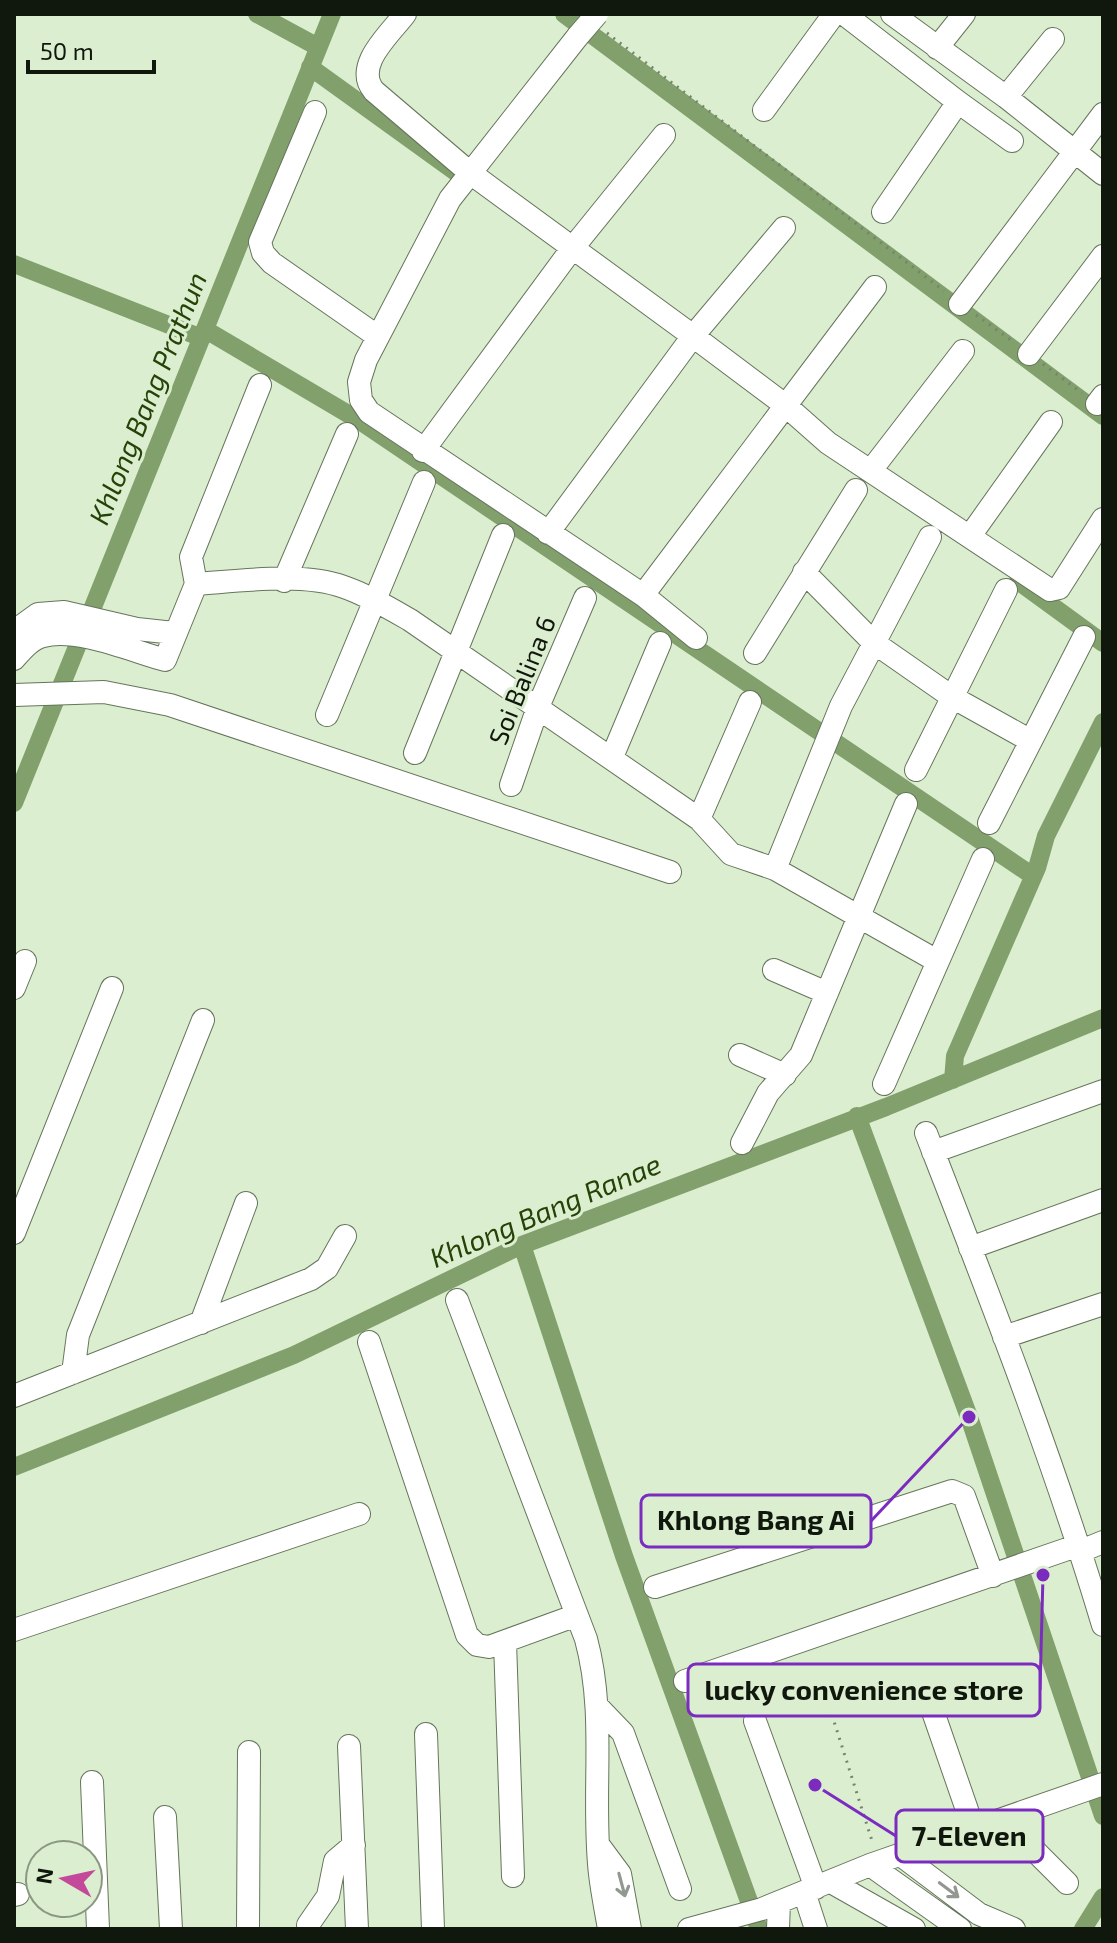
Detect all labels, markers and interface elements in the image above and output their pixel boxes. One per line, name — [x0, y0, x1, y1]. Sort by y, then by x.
scale bar — [28, 24, 154, 74]
text: 50 m — [40, 36, 94, 65]
water label: Khlong Bang Prathun — [81, 267, 213, 529]
street label: Soi Balina 6 — [481, 611, 561, 749]
water label: Khlong Bang Ranae — [424, 1146, 666, 1274]
callout: Khlong Bang Ai — [641, 1495, 871, 1547]
text: Khlong Bang Ai — [657, 1502, 855, 1536]
callout: lucky convenience store — [688, 1664, 1040, 1716]
text: lucky convenience store — [704, 1672, 1024, 1706]
callout: 7-Eleven — [896, 1810, 1043, 1862]
text: 7-Eleven — [911, 1818, 1027, 1852]
north arrow — [24, 1839, 104, 1919]
text: N — [29, 1866, 57, 1886]
one-way arrow — [616, 1872, 630, 1897]
one-way arrow — [938, 1882, 959, 1899]

